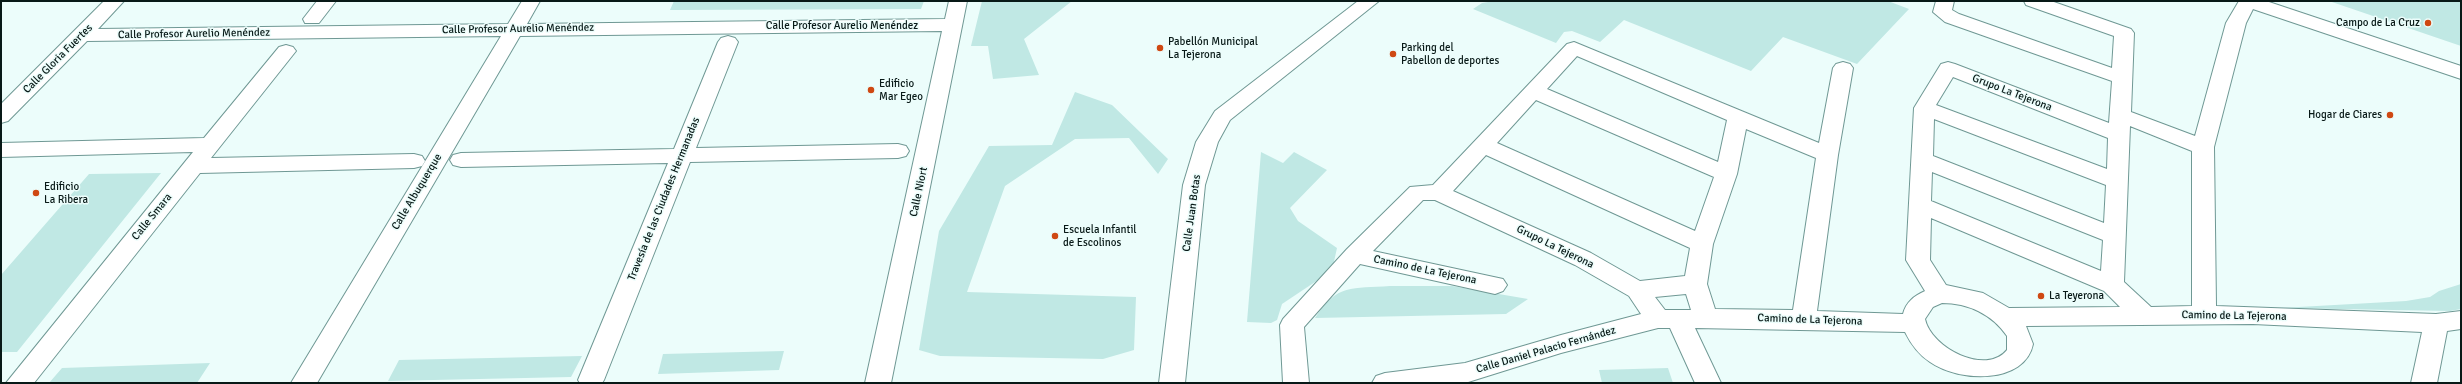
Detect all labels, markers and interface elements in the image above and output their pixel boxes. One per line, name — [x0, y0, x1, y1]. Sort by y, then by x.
place label: Campo de La Cruz — [2336, 16, 2420, 30]
marker: Campo de La Cruz — [2423, 18, 2433, 28]
street label: Calle Profesor Aurelio Menéndez — [766, 19, 918, 33]
street label: Calle Profesor Aurelio Menéndez — [442, 21, 594, 37]
street label: Calle Gloria Fuertes — [21, 22, 95, 96]
street label: Calle Profesor Aurelio Menéndez — [118, 26, 270, 42]
place label: Pabellón Municipal La Tejerona — [1168, 35, 1258, 61]
place label: Parking del Pabellon de deportes — [1401, 41, 1499, 67]
marker: Pabellón Municipal La Tejerona — [1155, 43, 1165, 53]
marker: Parking del Pabellon de deportes — [1388, 49, 1398, 59]
street label: Grupo La Tejerona — [1970, 72, 2054, 114]
place label: Edificio Mar Egeo — [879, 77, 923, 103]
marker: Edificio Mar Egeo — [866, 85, 876, 95]
place label: Hogar de Ciares — [2308, 108, 2382, 122]
marker: Hogar de Ciares — [2385, 110, 2395, 120]
street label: Travesía de las Ciudades Hermanadas — [625, 115, 703, 283]
street label: Calle Albuquerque — [389, 152, 445, 232]
street label: Calle Niort — [907, 166, 931, 218]
street label: Calle Juan Botas — [1180, 174, 1204, 252]
place label: Edificio La Ribera — [44, 180, 88, 206]
marker: Edificio La Ribera — [31, 188, 41, 198]
street label: Calle Smara — [129, 191, 175, 243]
place label: Escuela Infantil de Escolinos — [1063, 223, 1137, 249]
street label: Grupo La Tejerona — [1514, 223, 1596, 271]
marker: Escuela Infantil de Escolinos — [1050, 231, 1060, 241]
street label: Camino de La Tejerona — [1372, 253, 1478, 287]
place label: La Teyerona — [2049, 289, 2104, 303]
marker: La Teyerona — [2036, 291, 2046, 301]
street label: Camino de La Tejerona — [2181, 308, 2287, 324]
street label: Camino de La Tejerona — [1757, 312, 1863, 328]
street label: Calle Daniel Palacio Fernández — [1475, 324, 1617, 376]

